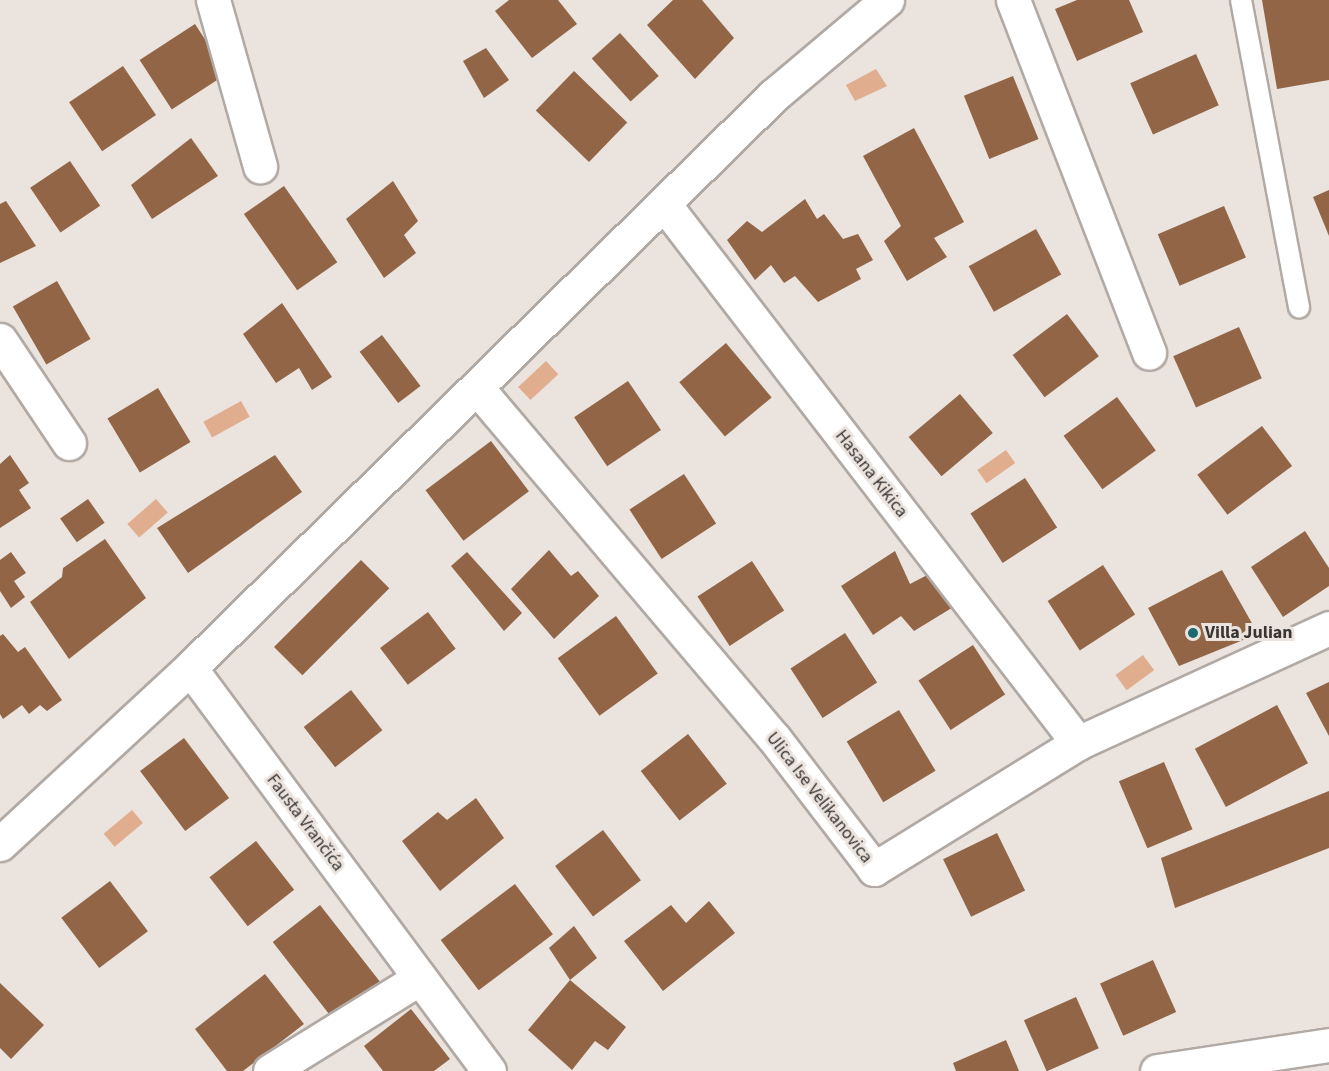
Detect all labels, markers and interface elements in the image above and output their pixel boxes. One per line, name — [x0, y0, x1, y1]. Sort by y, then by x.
street label: Hasana Kikica — [830, 426, 912, 522]
place label: Villa Julian — [1205, 622, 1293, 644]
marker: Villa Julian — [1186, 626, 1200, 640]
street label: Ulica Ise Velikanovica — [761, 728, 877, 868]
street label: Fausta Vrančića — [261, 770, 349, 876]

